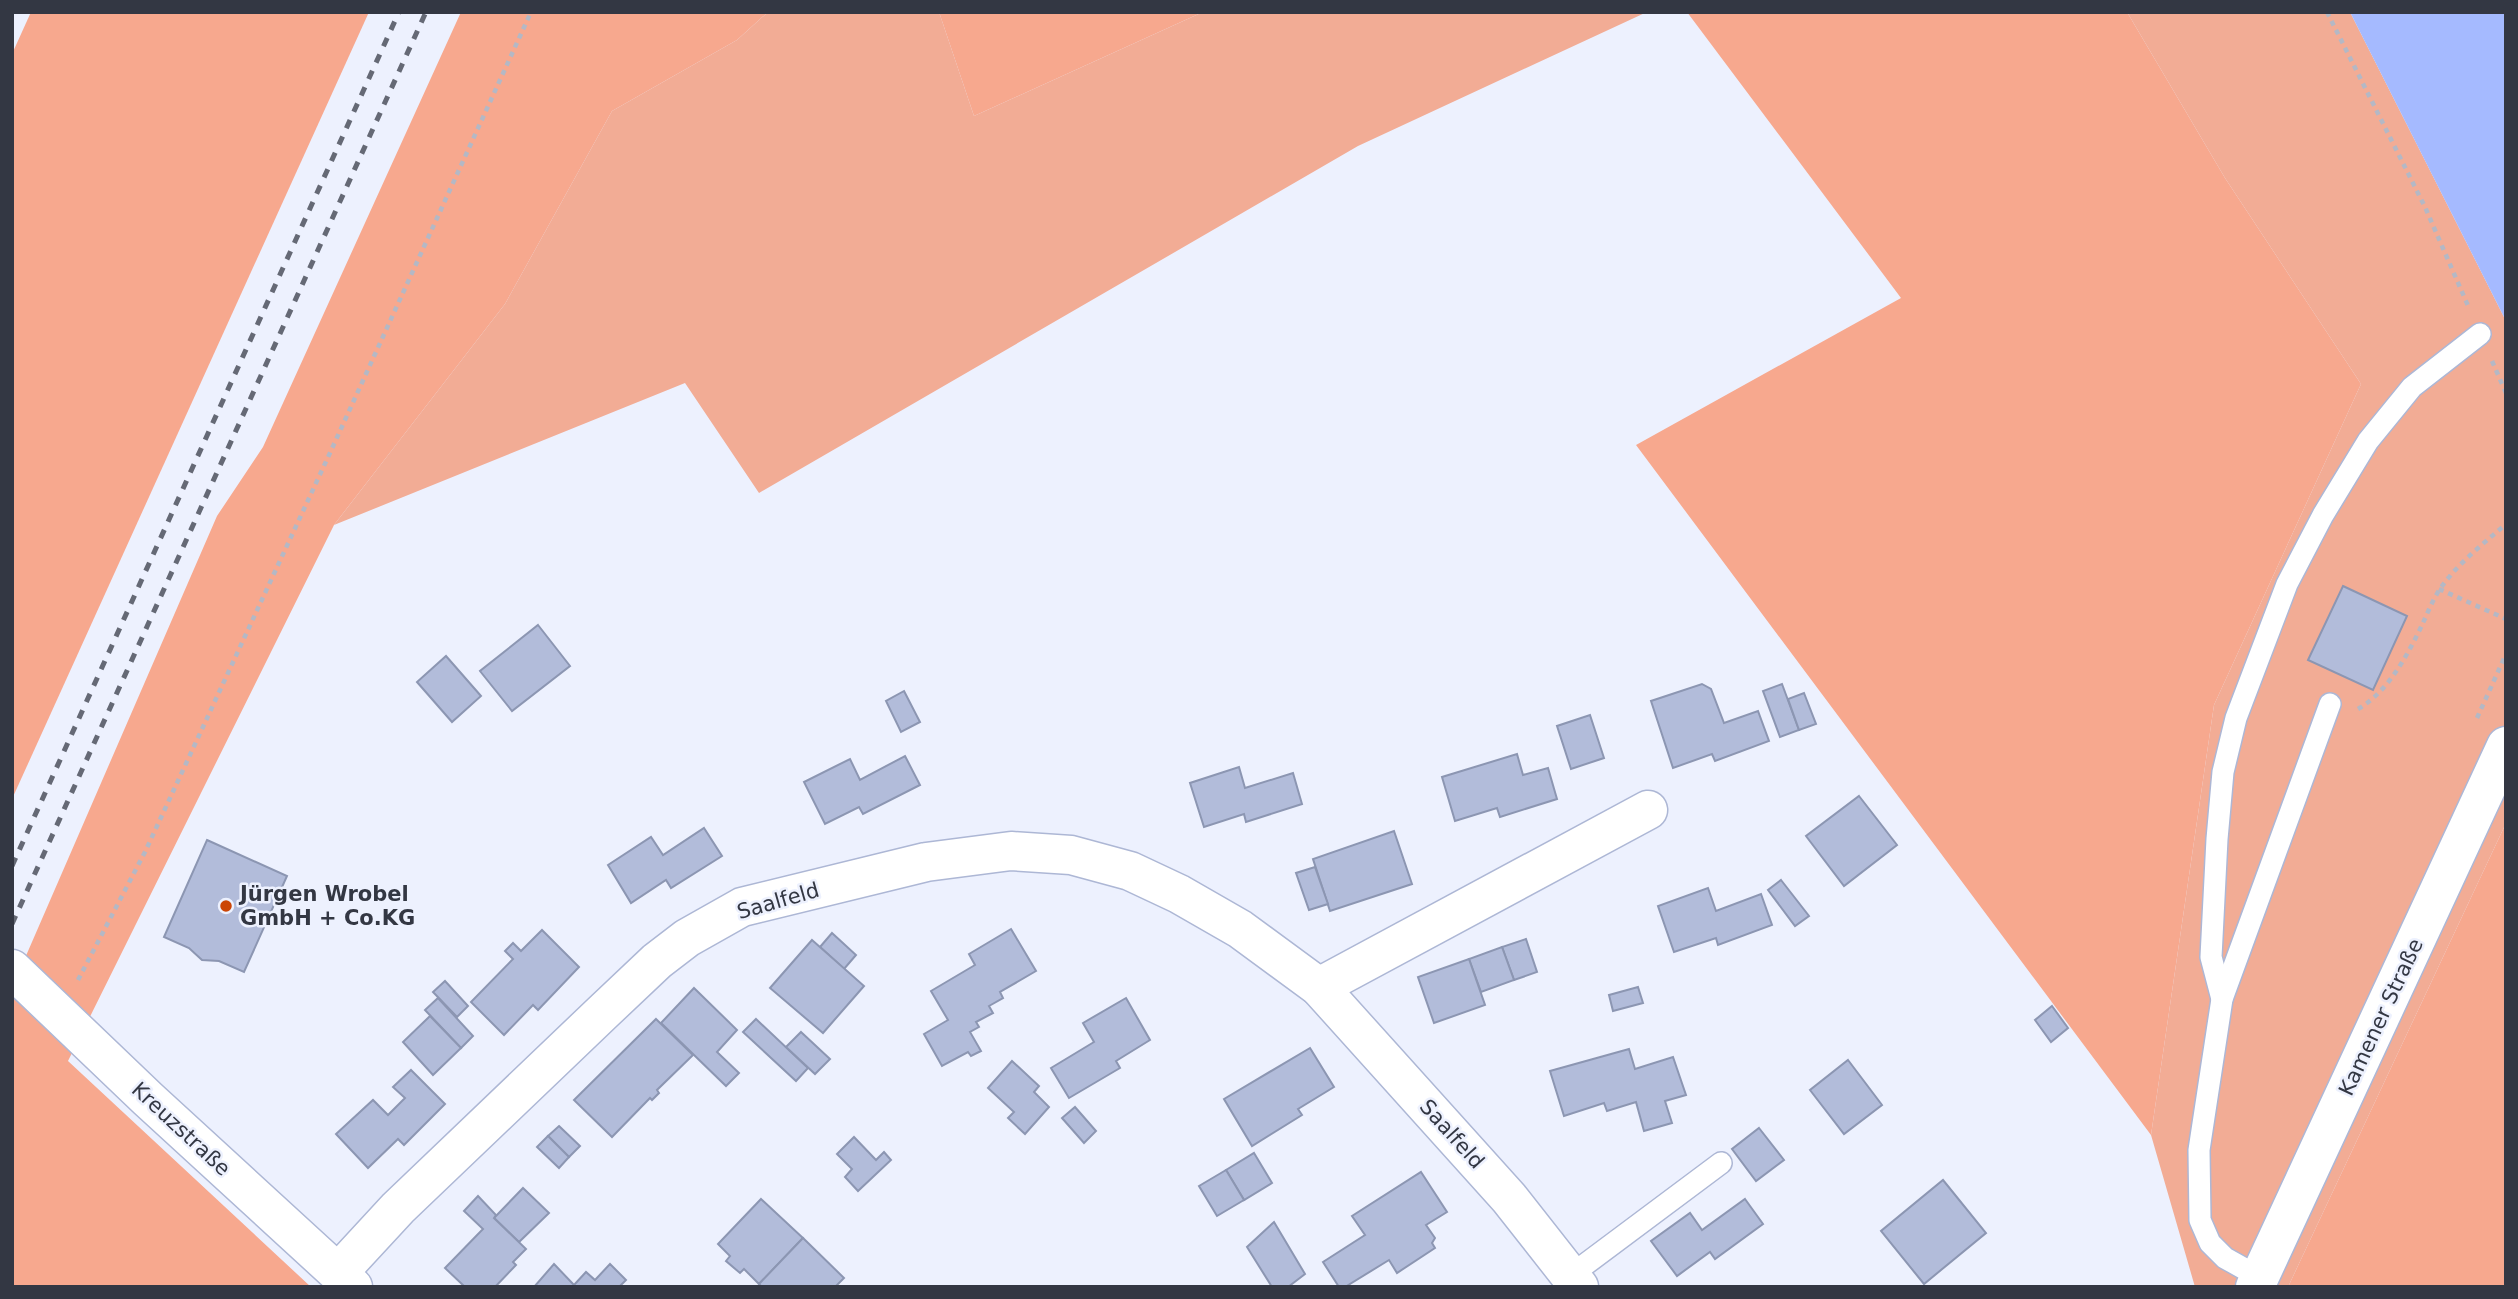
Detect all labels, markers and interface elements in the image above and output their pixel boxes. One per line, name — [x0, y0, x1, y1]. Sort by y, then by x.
street label: Saalfeld — [734, 878, 822, 924]
place label: Jürgen Wrobel GmbH + Co.KG — [238, 882, 415, 930]
marker: Jürgen Wrobel GmbH + Co.KG — [218, 898, 234, 914]
street label: Kamener Straße — [2334, 935, 2428, 1099]
street label: Kreuzstraße — [127, 1077, 235, 1181]
street label: Saalfeld — [1415, 1095, 1489, 1173]

